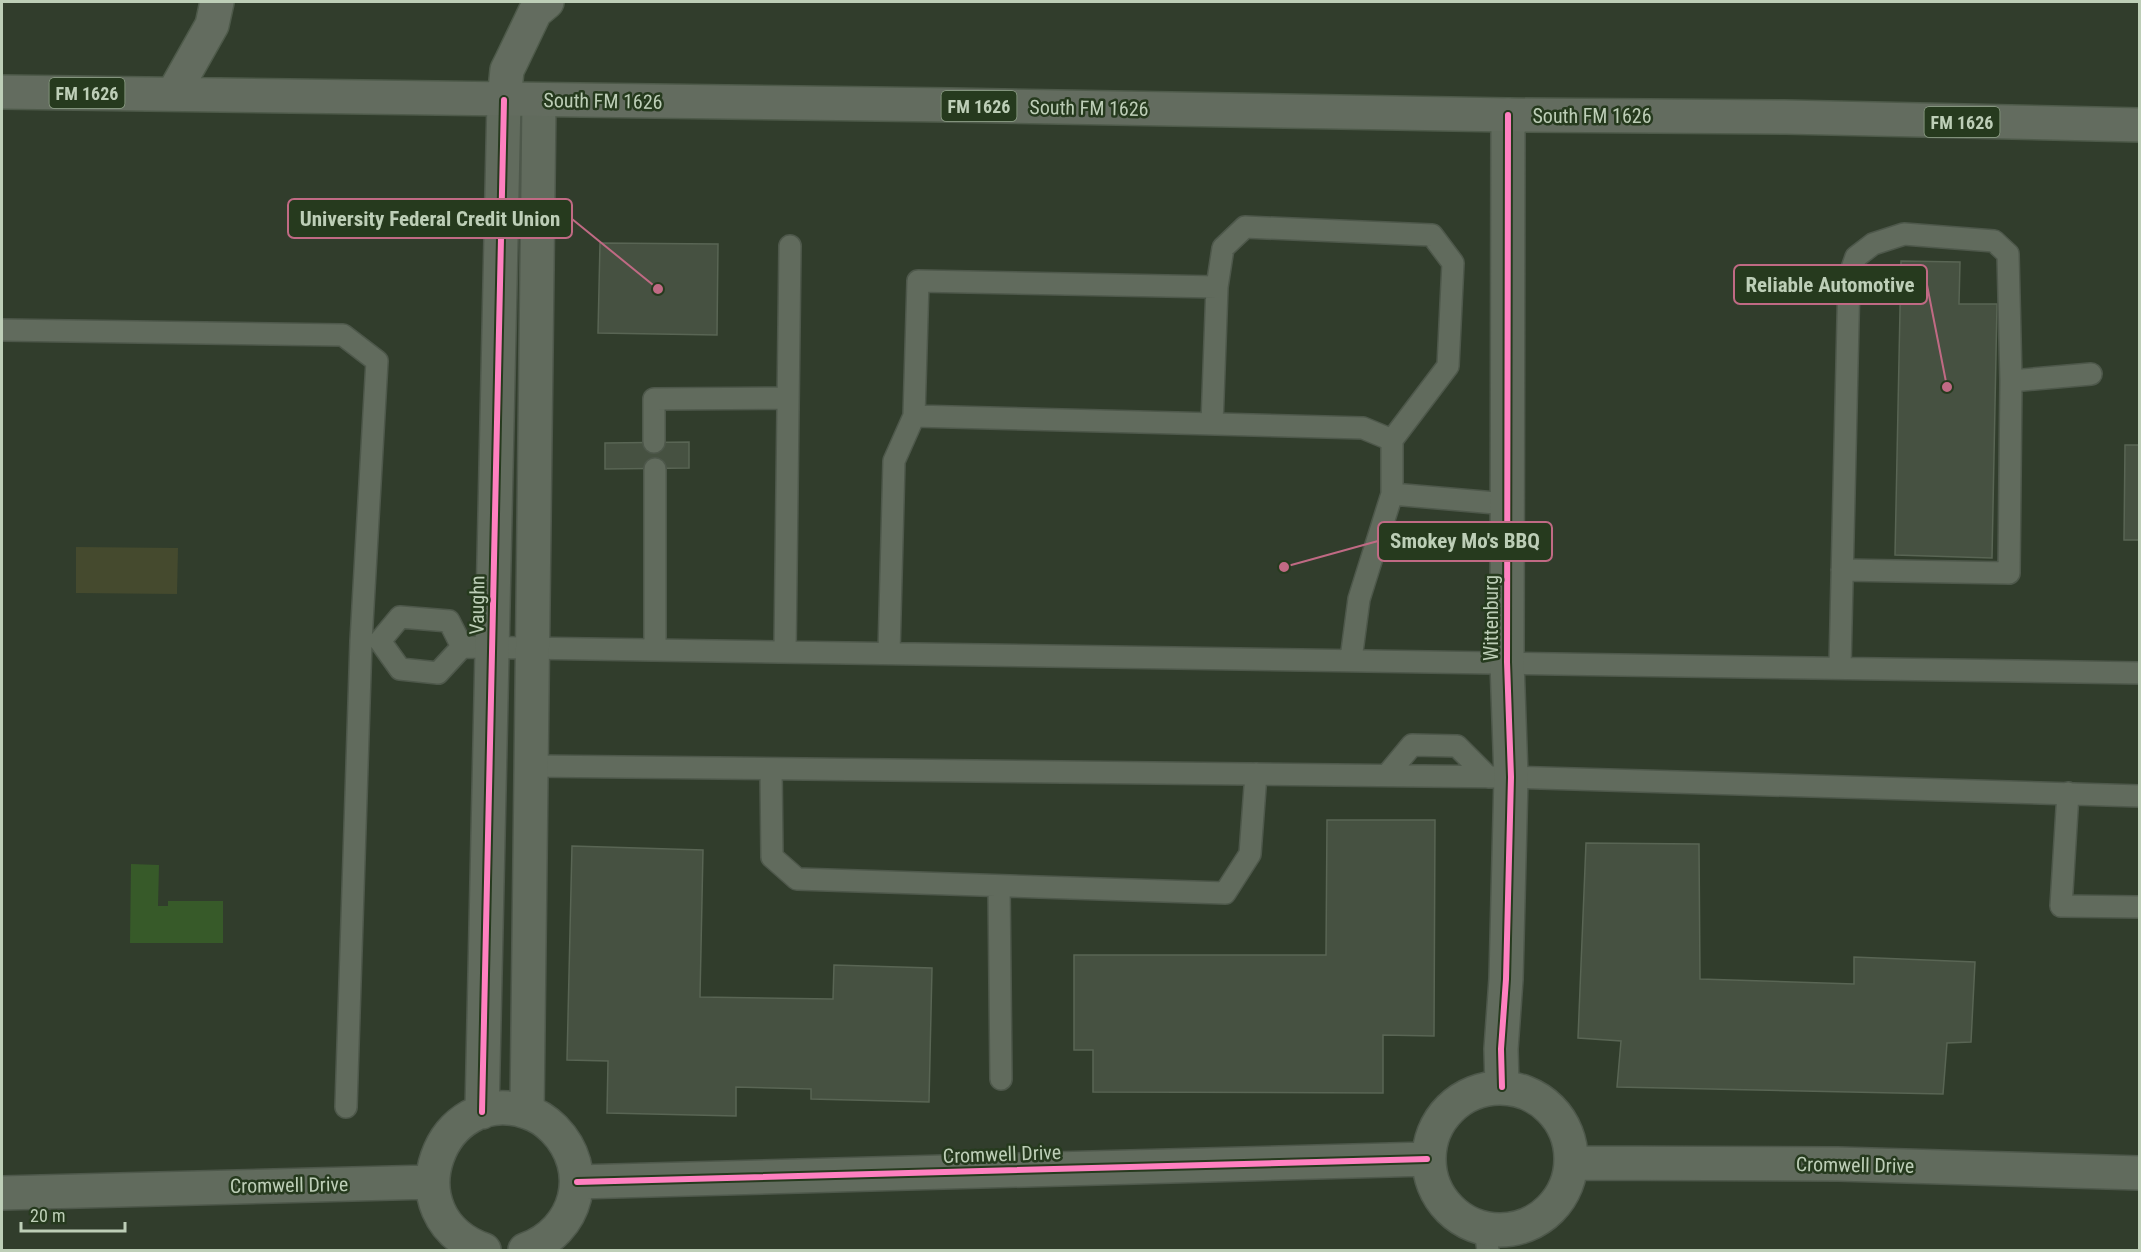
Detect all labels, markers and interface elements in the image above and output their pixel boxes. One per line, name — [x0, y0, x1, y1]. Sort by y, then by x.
road number: FM 1626 — [50, 78, 124, 108]
street label: South FM 1626 — [543, 88, 663, 114]
road number: FM 1626 — [942, 91, 1016, 121]
street label: South FM 1626 — [1029, 95, 1149, 121]
street label: South FM 1626 — [1532, 104, 1652, 128]
road number: FM 1626 — [1924, 107, 2000, 137]
callout: University Federal Credit Union — [288, 199, 572, 238]
text: University Federal Credit Union — [300, 207, 560, 231]
callout: Reliable Automotive — [1734, 265, 1927, 304]
text: Reliable Automotive — [1745, 273, 1915, 297]
callout: Smokey Mo's BBQ — [1378, 522, 1552, 561]
text: Smokey Mo's BBQ — [1390, 529, 1540, 553]
street label: Vaughn — [464, 575, 490, 635]
street label: Wittenburg — [1479, 575, 1503, 661]
street label: Cromwell Drive — [942, 1140, 1062, 1168]
street label: Cromwell Drive — [1796, 1152, 1914, 1178]
street label: Cromwell Drive — [230, 1172, 348, 1198]
scale bar — [21, 1195, 124, 1233]
text: 20 m — [30, 1205, 65, 1226]

